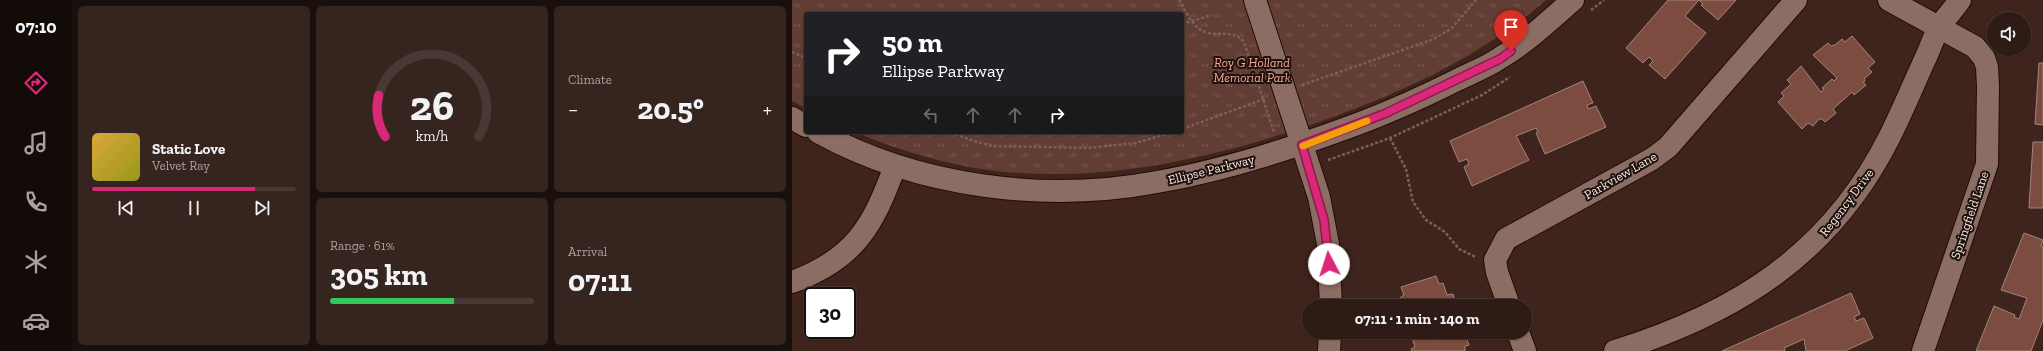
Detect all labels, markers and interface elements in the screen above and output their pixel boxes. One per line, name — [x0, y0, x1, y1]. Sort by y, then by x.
pin — [1494, 10, 1528, 51]
map controls — [1987, 12, 2031, 56]
button: sound — [1987, 12, 2031, 56]
text: 07:10 — [15, 16, 57, 38]
icon: arrive — [1500, 16, 1522, 38]
text: 50 m — [882, 26, 943, 59]
icon: right — [816, 28, 868, 80]
park label: Roy G Holland Memorial Park — [1213, 55, 1291, 85]
text: Ellipse Parkway — [882, 60, 1005, 82]
icon: directions — [22, 69, 50, 97]
text: Climate — [568, 72, 612, 87]
text: 26 — [410, 81, 454, 131]
text: 20.5° — [637, 91, 704, 127]
text: − — [568, 96, 578, 123]
text: + — [763, 96, 772, 123]
icon: left — [920, 104, 942, 126]
icon: ahead — [962, 104, 984, 126]
icon: ahead — [1004, 104, 1026, 126]
icon: right — [1046, 104, 1068, 126]
text: km/h — [416, 127, 448, 144]
icon: music — [22, 129, 50, 157]
text: Static Love — [152, 140, 225, 158]
street label: Parkview Lane — [1581, 149, 1659, 202]
street label: Ellipse Parkway — [1166, 151, 1256, 187]
text: Velvet Ray — [152, 158, 210, 173]
street label: Regency Drive — [1816, 166, 1877, 239]
street label: Springfield Lane — [1947, 169, 1991, 261]
icon: phone — [22, 188, 50, 216]
icon: previous — [115, 197, 137, 219]
icon: pause — [183, 197, 205, 219]
icon: next — [251, 197, 273, 219]
text: Range · 61% — [330, 238, 395, 253]
position arrow — [1308, 243, 1350, 285]
text: Arrival — [568, 244, 607, 259]
icon: climate — [22, 248, 50, 276]
text: 305 km — [330, 257, 427, 293]
text: 07:11 — [568, 263, 632, 299]
speed limit sign: 30 — [804, 287, 856, 339]
icon: car — [22, 307, 50, 335]
text: 07:11 · 1 min · 140 m — [1355, 310, 1479, 328]

